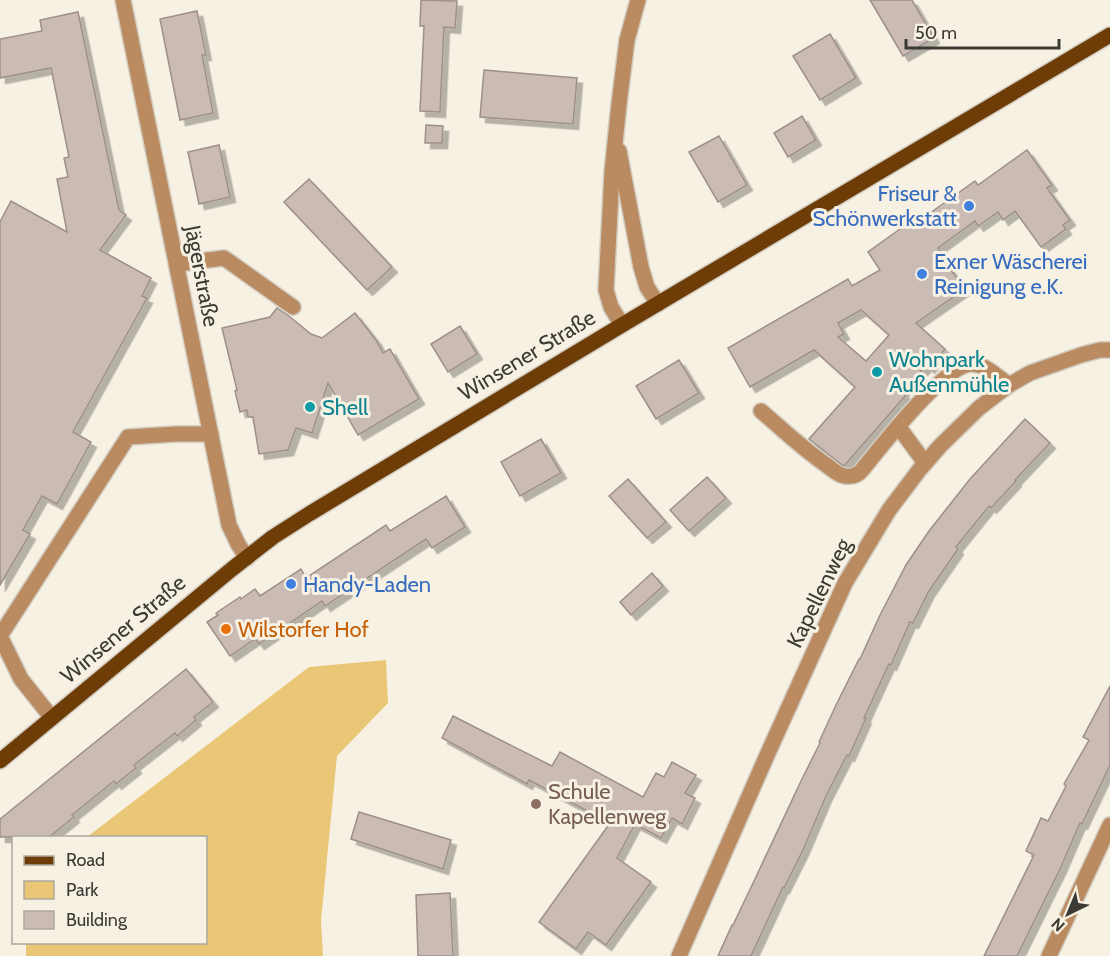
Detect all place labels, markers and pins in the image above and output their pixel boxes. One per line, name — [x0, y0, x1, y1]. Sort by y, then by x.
place label: Friseur & Schönwerkstatt — [812, 180, 958, 232]
marker: Friseur & Schönwerkstatt — [962, 199, 976, 213]
place label: Exner Wäscherei Reinigung e.K. — [934, 248, 1087, 300]
marker: Exner Wäscherei Reinigung e.K. — [915, 267, 929, 281]
place label: Wohnpark Außenmühle — [889, 346, 1009, 398]
marker: Wohnpark Außenmühle — [870, 365, 884, 379]
place label: Shell — [322, 394, 369, 421]
marker: Shell — [303, 400, 317, 414]
place label: Handy-Laden — [303, 571, 431, 598]
marker: Handy-Laden — [284, 577, 298, 591]
place label: Wilstorfer Hof — [238, 616, 369, 643]
marker: Wilstorfer Hof — [219, 622, 233, 636]
place label: Schule Kapellenweg — [548, 778, 667, 830]
marker: Schule Kapellenweg — [529, 797, 543, 811]

